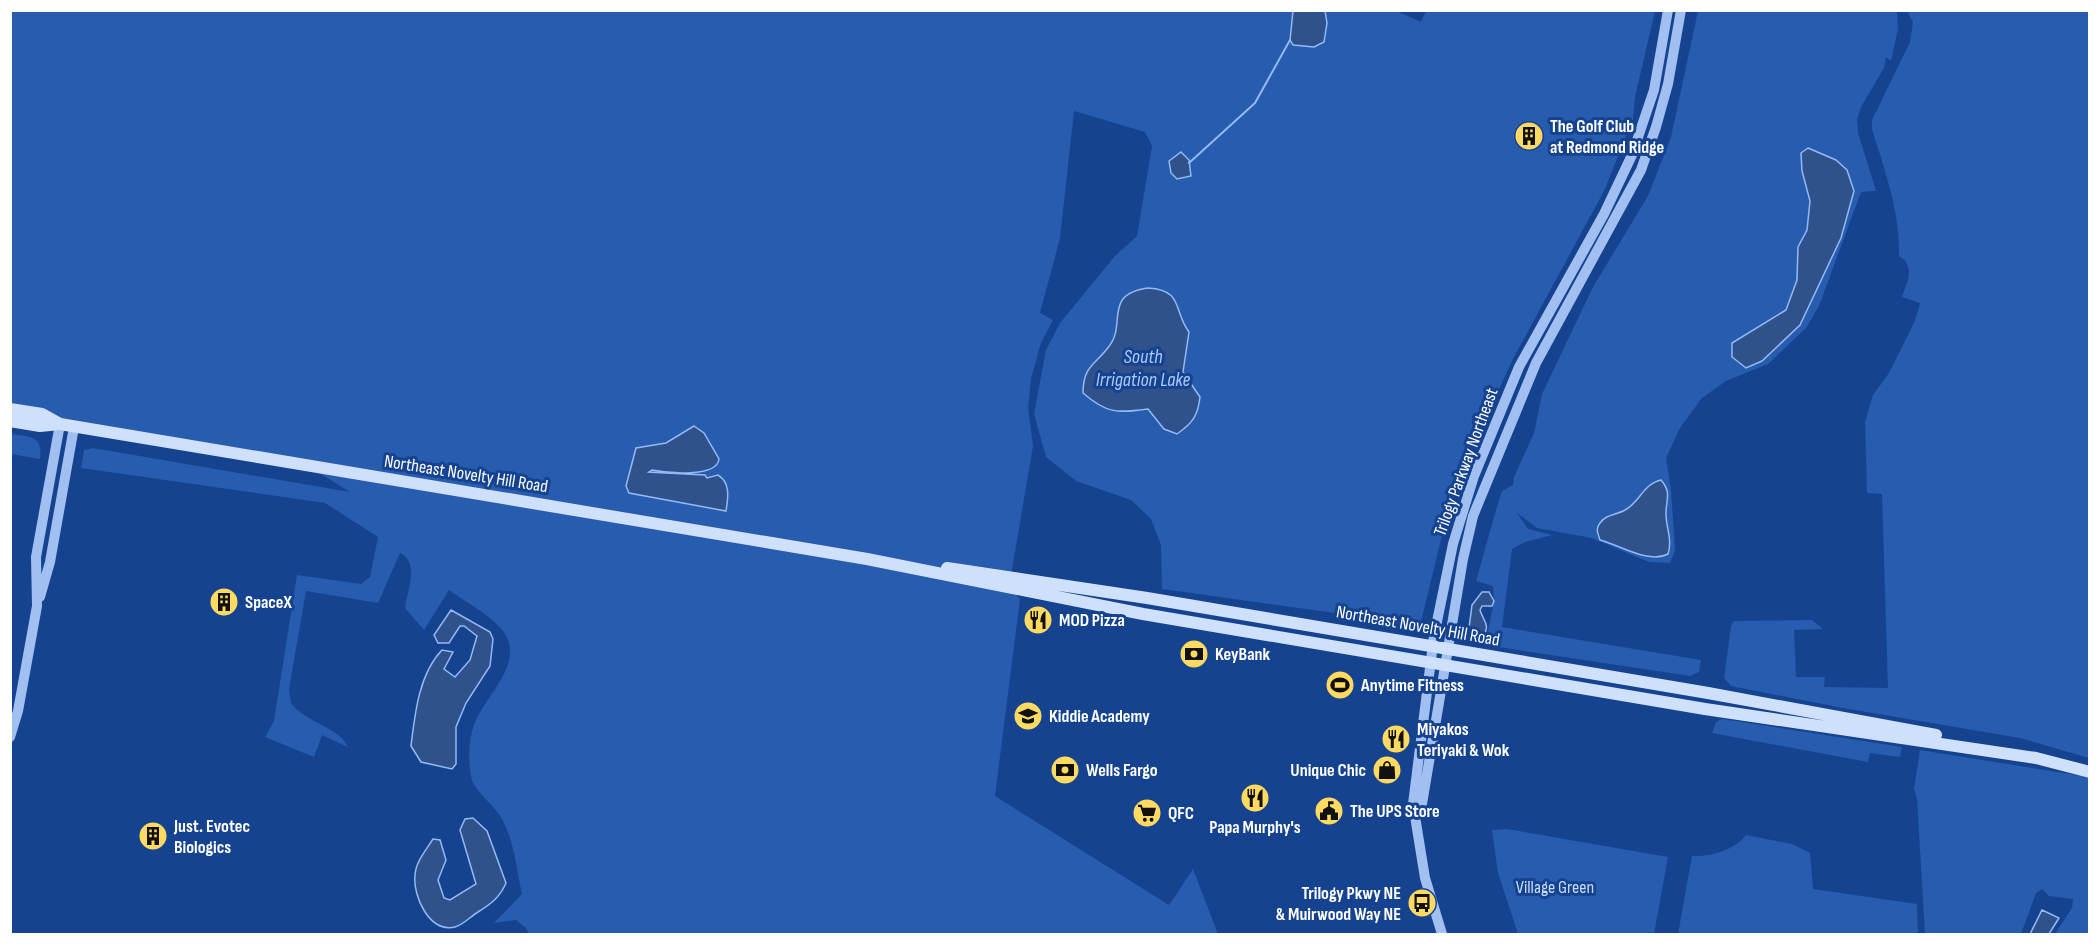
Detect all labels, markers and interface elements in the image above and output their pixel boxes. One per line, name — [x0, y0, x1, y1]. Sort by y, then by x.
place label: The Golf Club at Redmond Ridge — [1550, 116, 1664, 158]
building icon: The Golf Club at Redmond Ridge — [1513, 120, 1545, 152]
water label: South Irrigation Lake — [1096, 345, 1190, 392]
street label: Trilogy Parkway Northeast — [1429, 385, 1503, 539]
street label: Northeast Novelty Hill Road — [383, 451, 549, 497]
building icon: SpaceX — [208, 586, 240, 618]
place label: SpaceX — [245, 592, 293, 613]
street label: Northeast Novelty Hill Road — [1335, 601, 1501, 651]
restaurant icon: MOD Pizza — [1022, 604, 1054, 636]
place label: MOD Pizza — [1059, 610, 1125, 631]
bank icon: KeyBank — [1178, 638, 1210, 670]
place label: KeyBank — [1215, 644, 1271, 665]
sports icon: Anytime Fitness — [1324, 669, 1356, 701]
place label: Anytime Fitness — [1360, 675, 1464, 696]
school or university icon: Kiddie Academy — [1012, 700, 1044, 732]
place label: Kiddie Academy — [1049, 706, 1150, 727]
place label: Miyakos Teriyaki & Wok — [1417, 719, 1510, 761]
restaurant icon: Miyakos Teriyaki & Wok — [1380, 723, 1412, 755]
bank icon: Wells Fargo — [1049, 754, 1081, 786]
shop icon: Unique Chic — [1371, 754, 1403, 786]
place label: Wells Fargo — [1086, 760, 1158, 781]
place label: Unique Chic — [1290, 760, 1366, 781]
restaurant icon: Papa Murphy's — [1239, 782, 1271, 814]
public building icon: The UPS Store — [1313, 795, 1345, 827]
supermarket icon: QFC — [1131, 797, 1163, 829]
place label: The UPS Store — [1350, 801, 1440, 822]
place label: QFC — [1168, 803, 1194, 824]
place label: Just. Evotec Biologics — [173, 816, 250, 858]
place label: Papa Murphy's — [1209, 817, 1301, 838]
building icon: Just. Evotec Biologics — [137, 820, 169, 852]
park label: Village Green — [1516, 877, 1594, 898]
place label: Trilogy Pkwy NE & Muirwood Way NE — [1276, 883, 1401, 925]
bus stop icon: Trilogy Pkwy NE & Muirwood Way NE — [1406, 887, 1438, 919]

